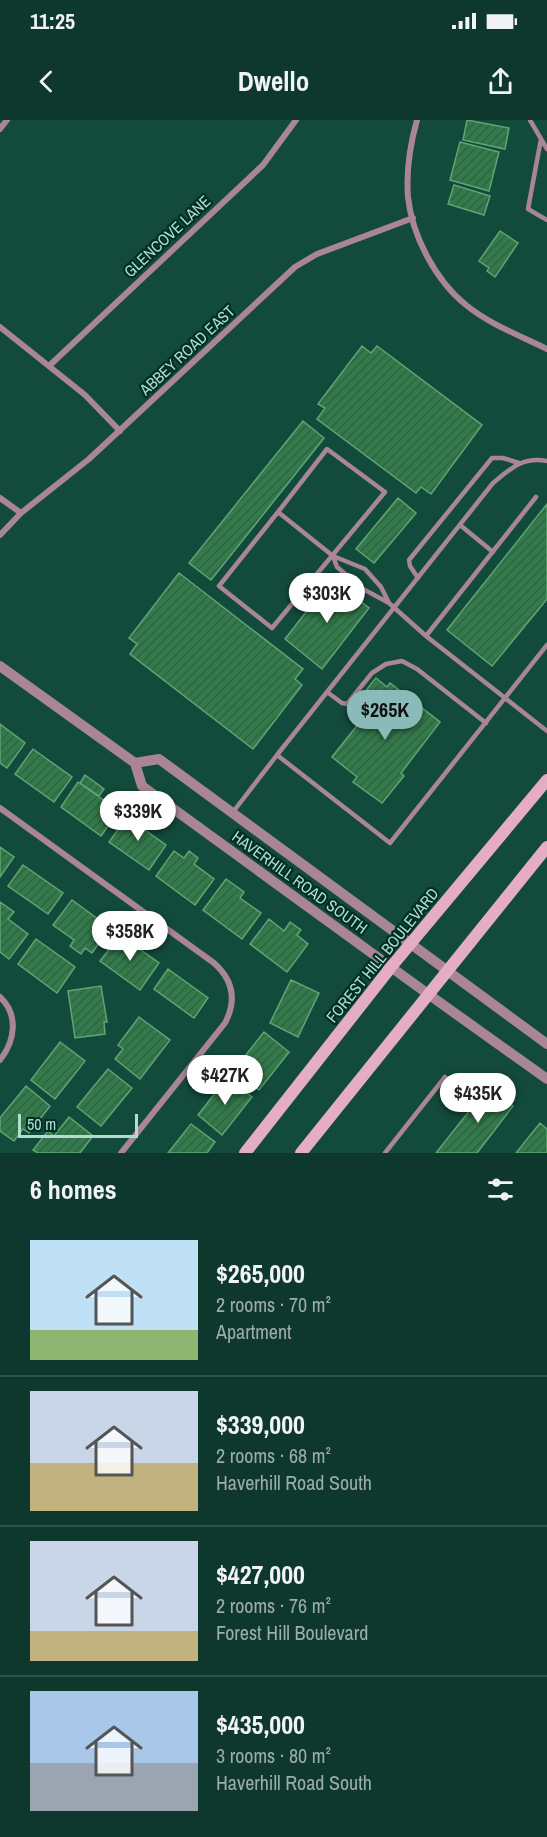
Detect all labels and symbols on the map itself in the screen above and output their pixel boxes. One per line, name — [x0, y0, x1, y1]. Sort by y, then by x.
street label: GLENCOVE LANE — [119, 190, 215, 282]
street label: ABBEY ROAD EAST — [134, 300, 239, 401]
pin: $303K — [285, 573, 369, 624]
pin: $265K — [343, 690, 427, 741]
pin: $339K — [96, 791, 180, 842]
street label: HAVERHILL ROAD SOUTH — [228, 825, 372, 939]
street label: FOREST HILL BOULEVARD — [321, 883, 443, 1027]
pin: $358K — [88, 911, 172, 962]
pin: $427K — [183, 1055, 267, 1106]
pin: $435K — [436, 1073, 520, 1124]
scale bar — [18, 1111, 138, 1139]

